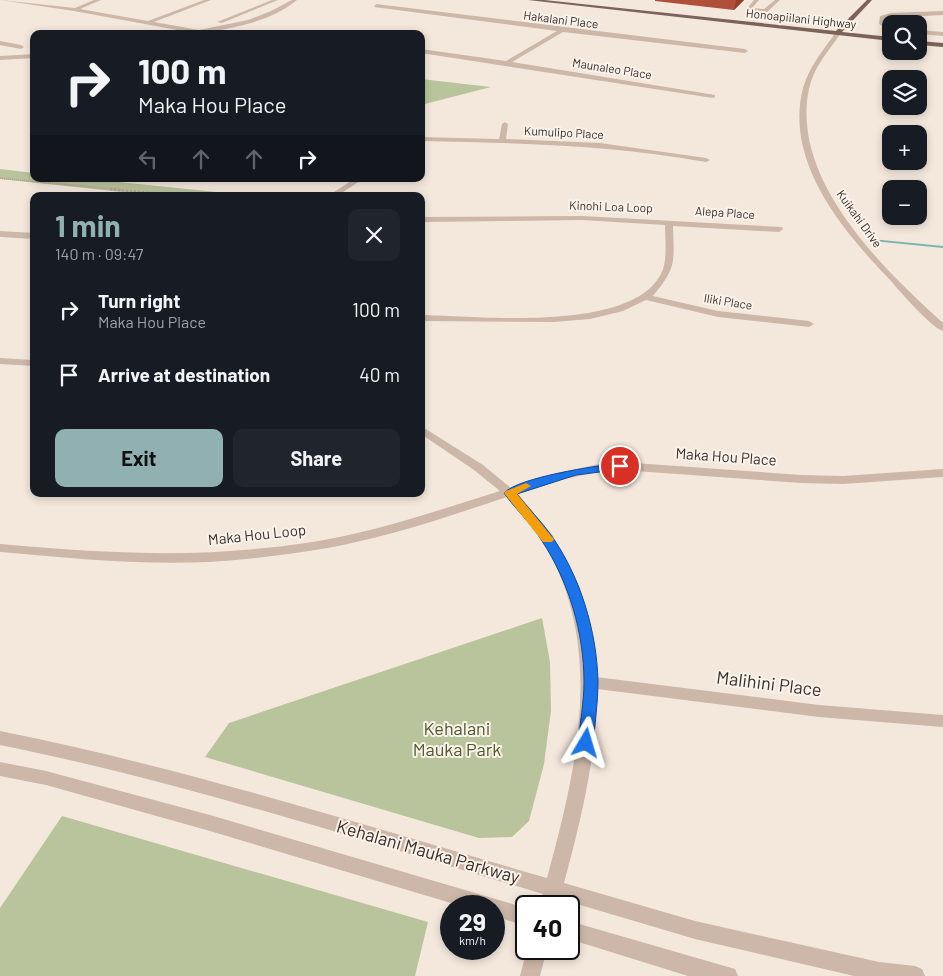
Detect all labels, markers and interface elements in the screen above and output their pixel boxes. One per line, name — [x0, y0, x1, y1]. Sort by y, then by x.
street label: Honoapiilani Highway — [745, 5, 857, 31]
street label: Hakalani Place — [523, 7, 599, 31]
map controls — [882, 15, 927, 225]
button: search — [882, 15, 927, 60]
text: 100 m — [138, 49, 227, 91]
icon: right — [55, 50, 120, 115]
street label: Maunaleo Place — [571, 55, 653, 81]
button: layers — [882, 70, 927, 115]
text: Maka Hou Place — [138, 91, 286, 117]
street label: Kumulipo Place — [524, 123, 604, 141]
button: + — [882, 125, 927, 170]
icon: left — [134, 145, 162, 173]
icon: ahead — [187, 145, 215, 173]
icon: ahead — [240, 145, 268, 173]
icon: right — [293, 145, 321, 173]
button: − — [882, 180, 927, 225]
street label: Kuikahi Drive — [834, 187, 885, 250]
street label: Kinohi Loa Loop — [569, 198, 653, 214]
street label: Alepa Place — [695, 203, 756, 221]
text: 1 min — [55, 207, 121, 243]
button: close — [348, 209, 400, 261]
text: 140 m · 09:47 — [55, 244, 143, 263]
text: Turn right — [98, 289, 180, 312]
street label: Iliki Place — [703, 290, 753, 312]
icon: right — [55, 296, 83, 324]
text: 100 m — [352, 298, 400, 321]
text: Maka Hou Place — [98, 312, 206, 331]
icon: arrive — [55, 361, 83, 389]
text: Arrive at destination — [98, 363, 270, 386]
text: 40 m — [359, 363, 400, 386]
button: Exit — [55, 429, 223, 487]
button: Share — [233, 429, 400, 487]
street label: Maka Hou Place — [675, 443, 777, 469]
pin — [599, 445, 641, 487]
icon: arrive — [606, 452, 634, 480]
street label: Maka Hou Loop — [207, 520, 307, 548]
street label: Malihini Place — [715, 666, 823, 700]
position arrow — [559, 716, 611, 768]
park label: Kehalani Mauka Park — [413, 717, 501, 760]
street label: Kehalani Mauka Parkway — [334, 814, 522, 888]
speed limit sign: 40 — [515, 895, 580, 960]
text: 29 — [459, 906, 486, 936]
text: km/h — [459, 933, 486, 947]

